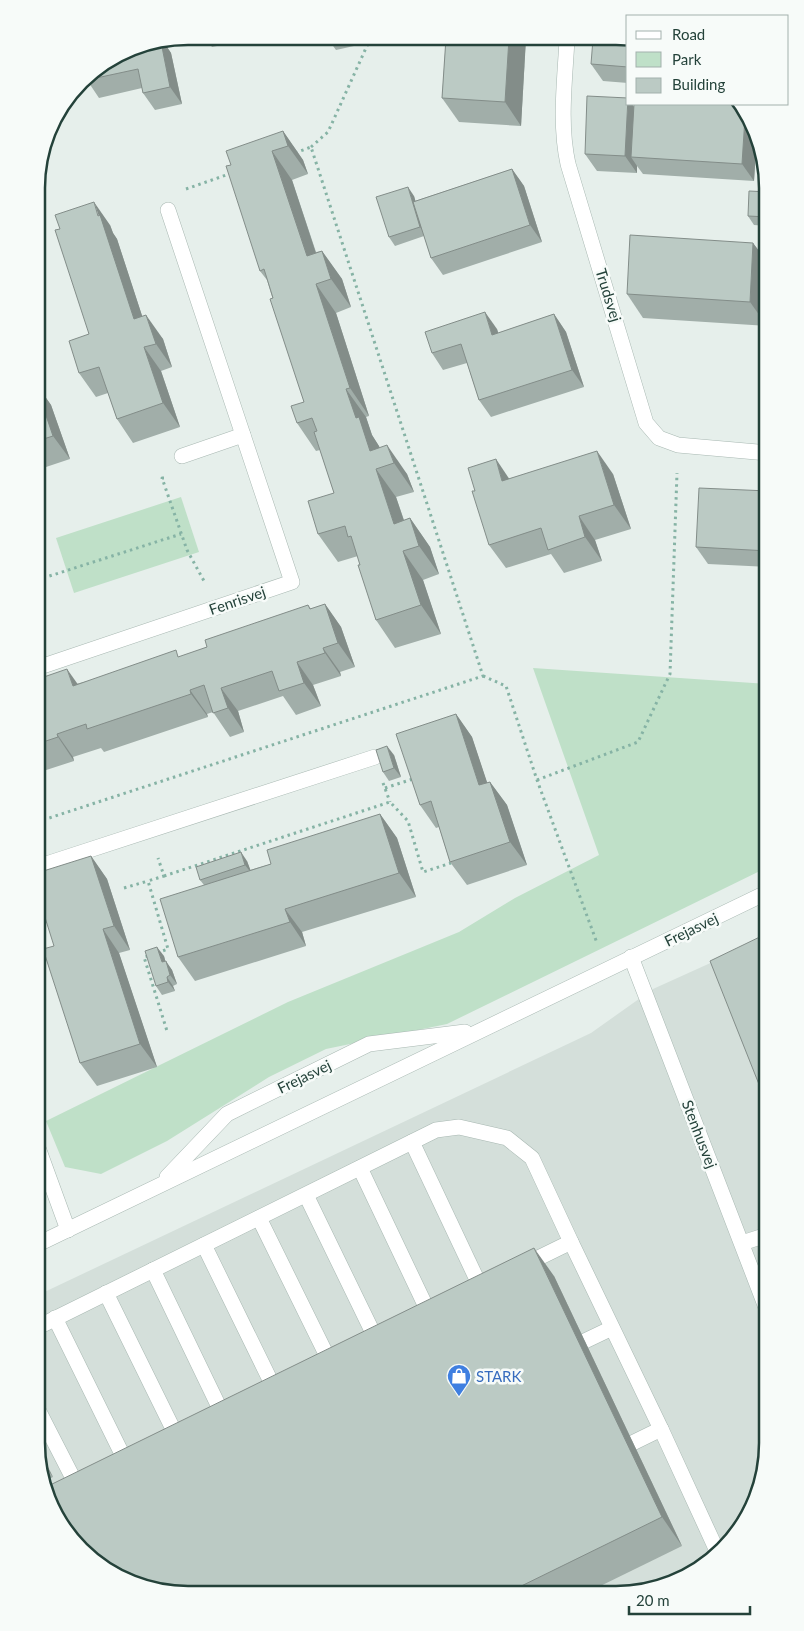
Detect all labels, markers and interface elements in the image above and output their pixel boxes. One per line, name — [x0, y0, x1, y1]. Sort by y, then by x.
legend — [626, 15, 789, 105]
text: Road — [672, 25, 705, 43]
text: Park — [672, 50, 702, 68]
text: Building — [672, 75, 725, 93]
street label: Trudsvej — [592, 266, 626, 324]
street label: Fenrisvej — [206, 582, 268, 618]
street label: Frejasvej — [661, 908, 721, 950]
street label: Frejasvej — [274, 1055, 334, 1097]
street label: Stenhusvej — [679, 1097, 721, 1171]
shop icon: STARK — [446, 1363, 472, 1397]
place label: STARK — [476, 1367, 521, 1385]
scale bar — [629, 1584, 750, 1616]
text: 20 m — [636, 1591, 670, 1609]

